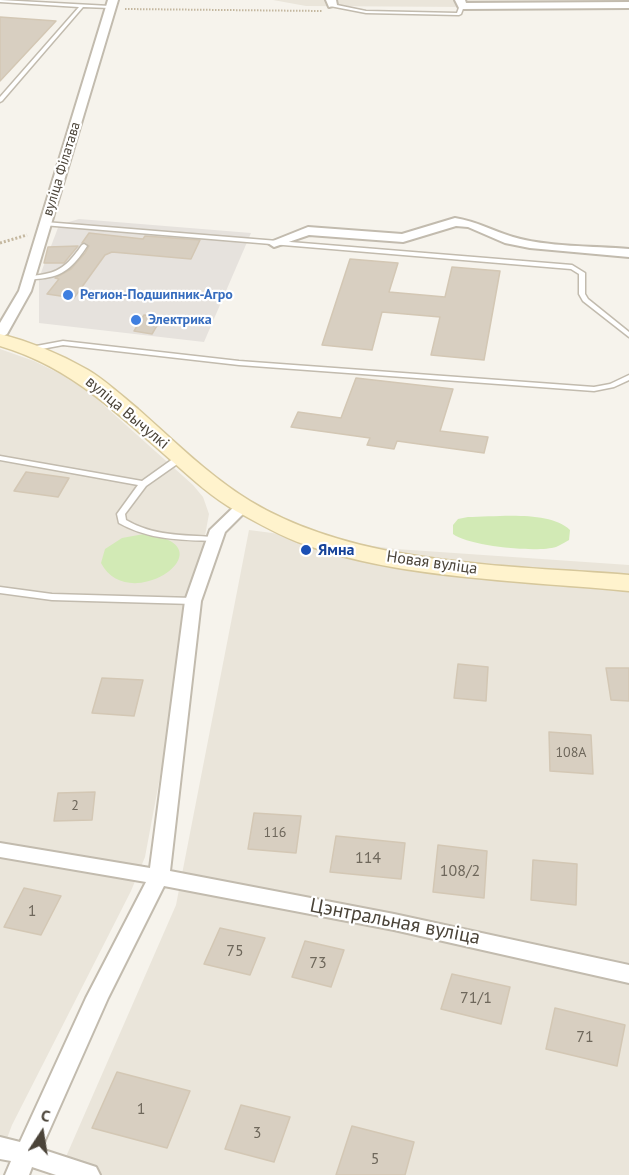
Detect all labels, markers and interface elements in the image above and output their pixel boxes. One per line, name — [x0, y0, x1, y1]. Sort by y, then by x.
street label: вуліца Філатава — [40, 120, 84, 218]
place label: Регион-Подшипник-Агро — [80, 287, 233, 303]
marker: Регион-Подшипник-Агро — [61, 288, 75, 302]
place label: Электрика — [148, 312, 212, 328]
marker: Электрика — [129, 313, 143, 327]
street label: вуліца Вычулкі — [81, 372, 173, 454]
place label: Ямна — [318, 540, 354, 560]
marker: Ямна — [299, 543, 313, 557]
street label: Новая вуліца — [385, 547, 479, 579]
house number: 108А — [555, 745, 587, 761]
house number: 2 — [71, 798, 79, 814]
house number: 116 — [264, 825, 286, 841]
house number: 114 — [355, 848, 381, 868]
house number: 108/2 — [440, 861, 480, 881]
street label: Цэнтральная вуліца — [308, 894, 482, 950]
house number: 1 — [28, 901, 36, 921]
house number: 75 — [226, 941, 244, 961]
house number: 73 — [309, 953, 327, 973]
house number: 71/1 — [460, 988, 492, 1008]
house number: 71 — [576, 1027, 594, 1047]
house number: 1 — [137, 1099, 145, 1119]
north arrow — [12, 1103, 72, 1163]
text: С — [39, 1105, 52, 1126]
house number: 3 — [253, 1123, 261, 1143]
house number: 5 — [371, 1149, 379, 1169]

